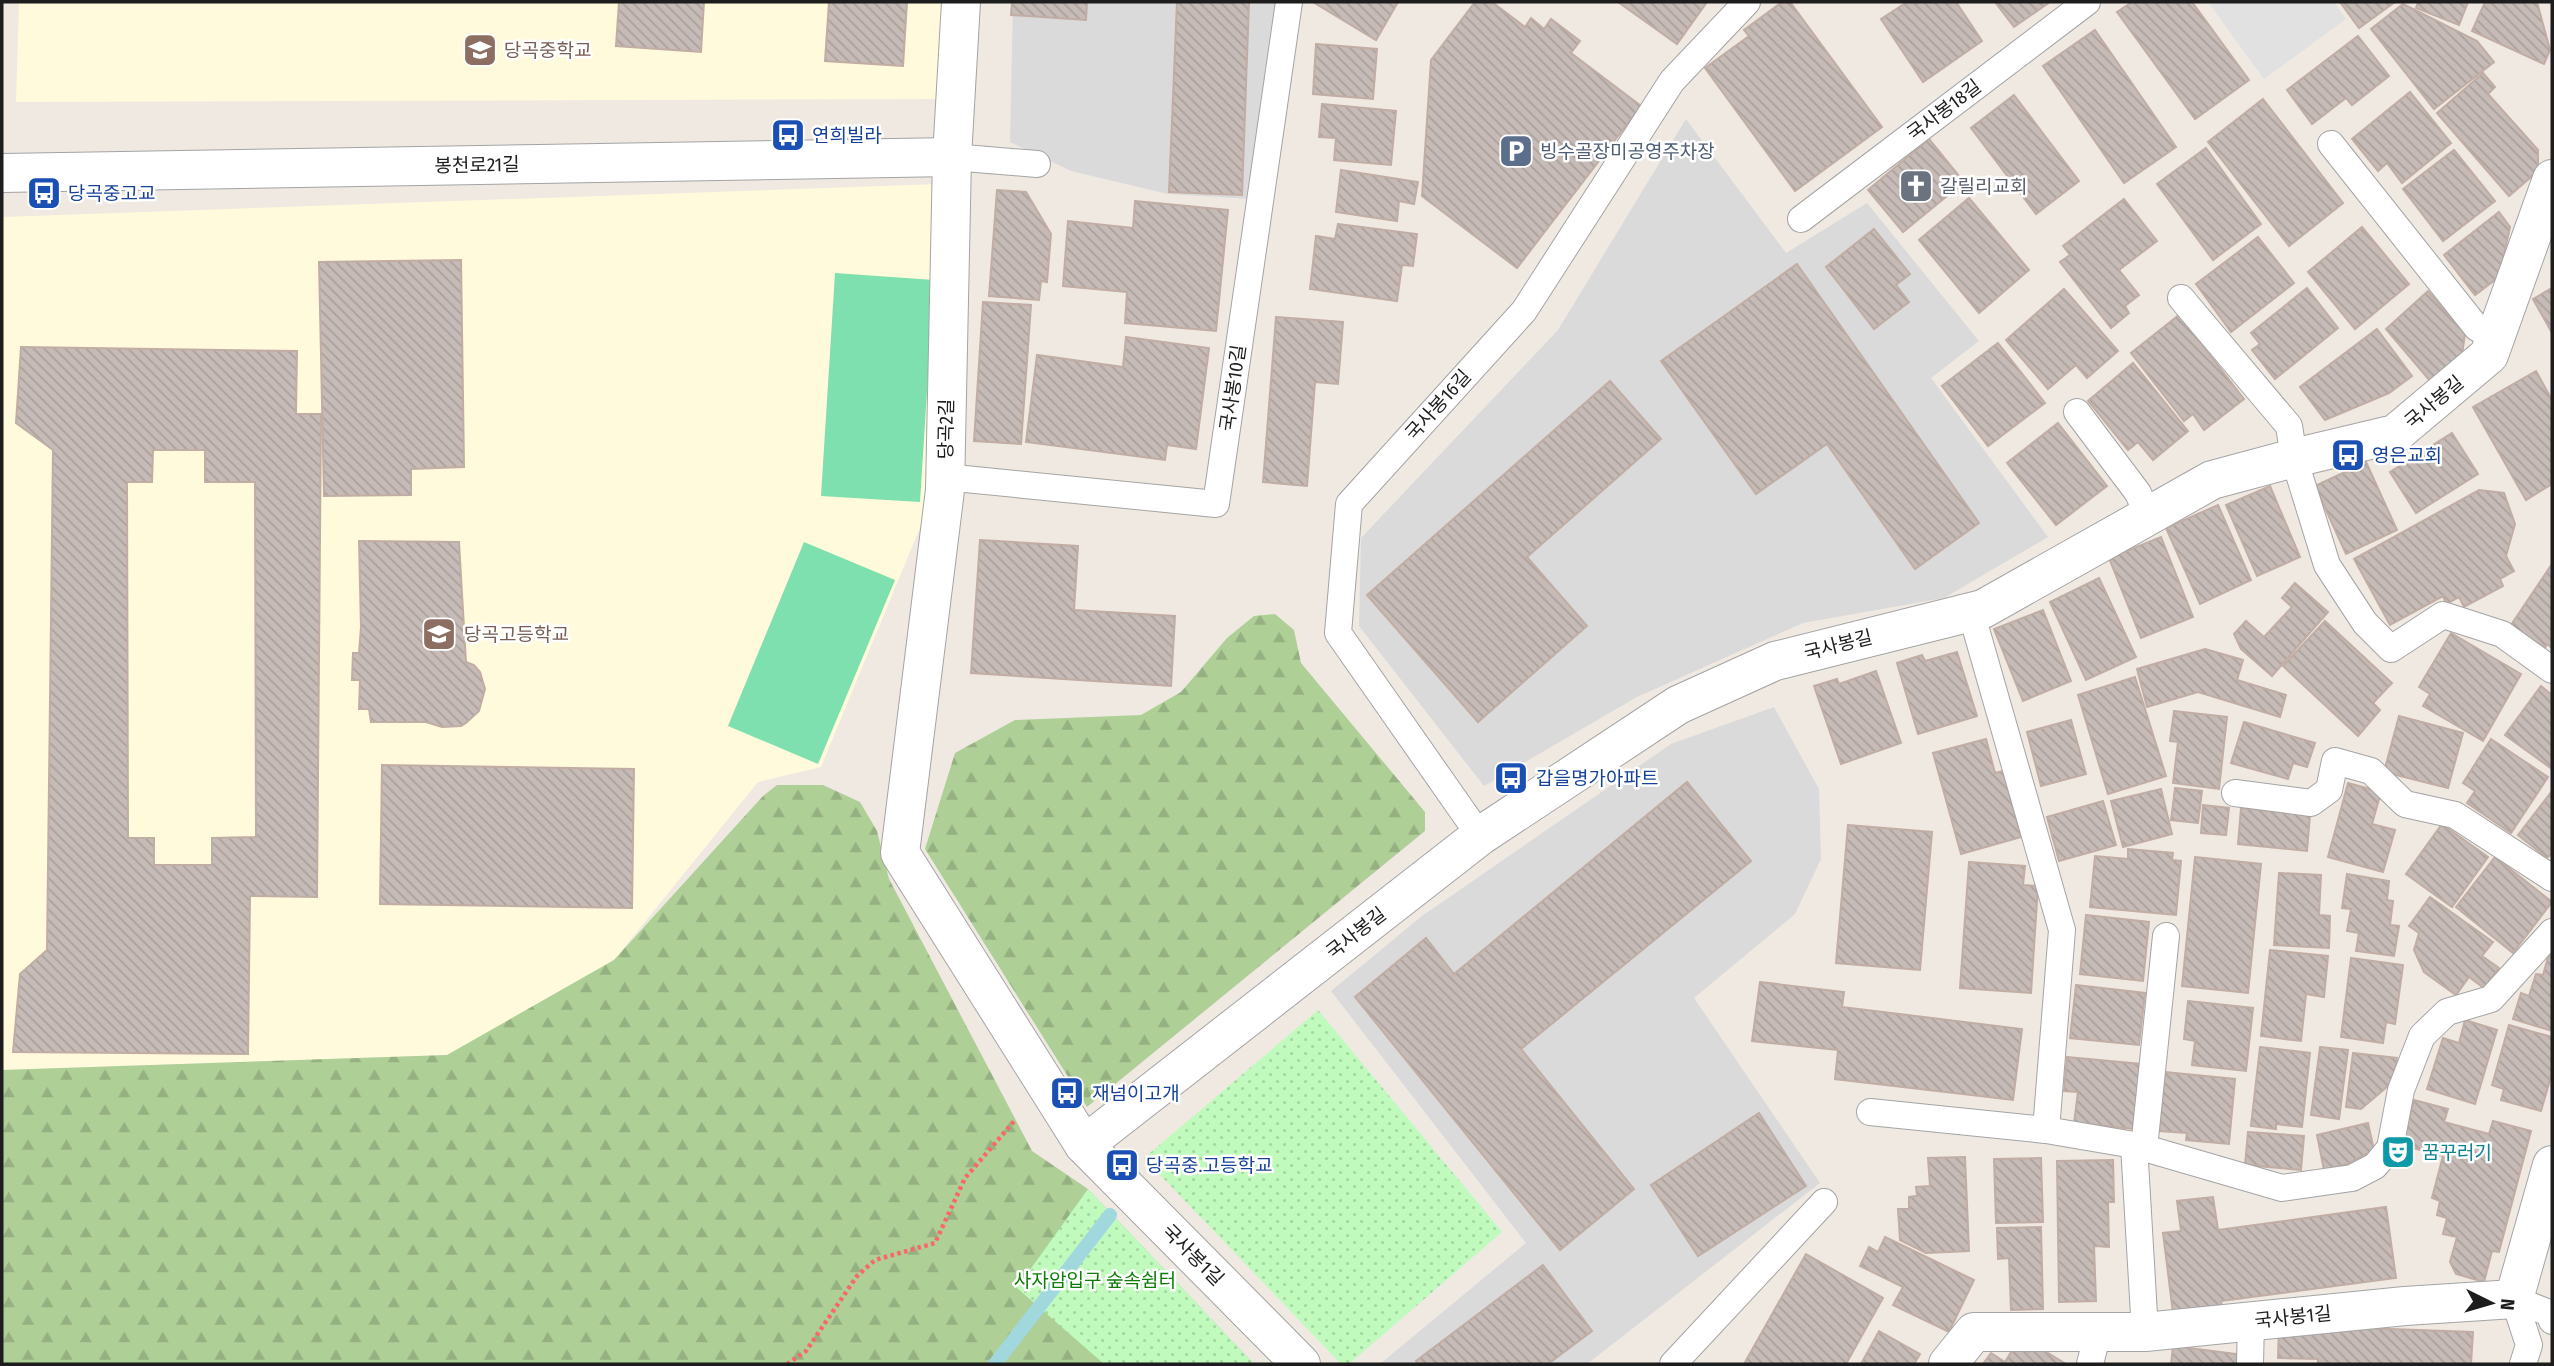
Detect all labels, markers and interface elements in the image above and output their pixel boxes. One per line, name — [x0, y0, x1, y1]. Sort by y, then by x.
school or university icon: 당곡중학교 — [461, 31, 499, 69]
place label: 당곡중학교 — [504, 39, 591, 62]
street label: 국사봉18길 — [1902, 75, 1986, 145]
bus stop icon: 연희빌라 — [769, 116, 807, 154]
place label: 연희빌라 — [812, 124, 882, 147]
parking icon: 빙수골장미공영주차장 — [1497, 132, 1535, 170]
place label: 빙수골장미공영주차장 — [1540, 140, 1715, 163]
street label: 봉천로21길 — [434, 153, 520, 177]
church icon: 갈릴리교회 — [1897, 167, 1935, 205]
bus stop icon: 당곡중고교 — [25, 174, 63, 212]
place label: 갈릴리교회 — [1940, 175, 2027, 198]
place label: 당곡중고교 — [68, 182, 155, 205]
street label: 국사봉10길 — [1216, 343, 1250, 433]
street label: 국사봉16길 — [1400, 365, 1476, 445]
street label: 국사봉길 — [2400, 371, 2468, 433]
street label: 당곡2길 — [934, 398, 958, 460]
bus stop icon: 영은교회 — [2329, 436, 2367, 474]
place label: 영은교회 — [2372, 444, 2442, 467]
school or university icon: 당곡고등학교 — [420, 615, 458, 653]
place label: 당곡고등학교 — [464, 623, 569, 646]
street label: 국사봉길 — [1801, 625, 1875, 665]
bus stop icon: 갑을명가아파트 — [1492, 759, 1530, 797]
place label: 갑을명가아파트 — [1536, 767, 1658, 790]
street label: 국사봉길 — [1321, 902, 1391, 964]
bus stop icon: 재넘이고개 — [1048, 1074, 1086, 1112]
place label: 재넘이고개 — [1092, 1082, 1179, 1105]
theatre icon: 꿈꾸러기 — [2379, 1133, 2417, 1171]
place label: 꿈꾸러기 — [2422, 1141, 2492, 1164]
bus stop icon: 당곡중.고등학교 — [1103, 1146, 1141, 1184]
place label: 당곡중.고등학교 — [1146, 1154, 1272, 1177]
street label: 국사봉1길 — [1158, 1220, 1228, 1290]
north arrow — [2456, 1268, 2526, 1338]
park label: 사자암입구 숲속쉼터 — [1014, 1269, 1176, 1292]
text: N — [2495, 1298, 2519, 1311]
street label: 국사봉1길 — [2253, 1302, 2333, 1332]

